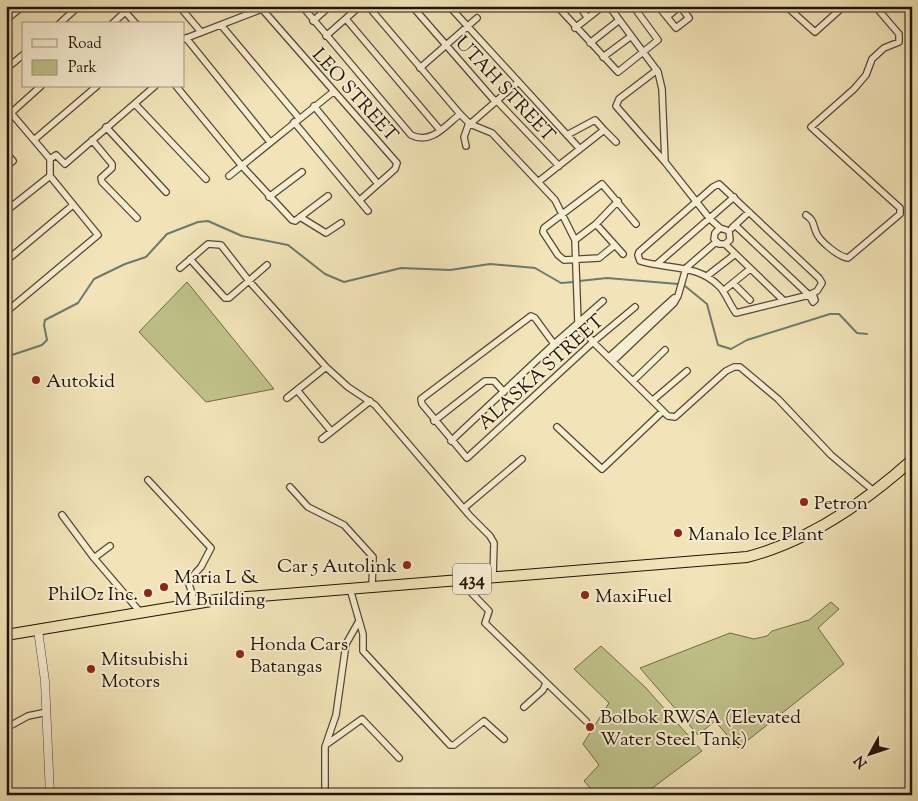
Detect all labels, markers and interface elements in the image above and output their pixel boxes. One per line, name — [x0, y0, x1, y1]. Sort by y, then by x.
legend — [22, 22, 185, 88]
street label: UTAH STREET — [448, 31, 561, 149]
text: Road — [68, 34, 102, 55]
street label: LEO STREET — [305, 43, 404, 148]
text: Park — [68, 58, 97, 79]
street label: ALASKA STREET — [473, 309, 611, 437]
place label: Autokid — [46, 369, 115, 396]
marker: Autokid — [30, 374, 42, 386]
place label: Petron — [814, 491, 868, 518]
marker: Petron — [798, 496, 810, 508]
place label: Manalo Ice Plant — [688, 522, 824, 549]
marker: Manalo Ice Plant — [672, 527, 684, 539]
place label: Car 5 Autolink — [277, 554, 398, 581]
marker: Car 5 Autolink — [401, 559, 413, 571]
road number: 434 — [453, 564, 491, 594]
place label: Maria L & M Building — [174, 565, 265, 614]
marker: Maria L & M Building — [158, 581, 170, 593]
place label: PhilOz Inc. — [48, 582, 138, 609]
place label: MaxiFuel — [595, 584, 672, 611]
marker: PhilOz Inc. — [142, 587, 154, 599]
marker: MaxiFuel — [579, 589, 591, 601]
place label: Honda Cars Batangas — [250, 632, 348, 681]
place label: Mitsubishi Motors — [101, 647, 188, 696]
marker: Honda Cars Batangas — [234, 648, 246, 660]
marker: Mitsubishi Motors — [85, 663, 97, 675]
place label: Bolbok RWSA (Elevated Water Steel Tank) — [600, 705, 801, 754]
marker: Bolbok RWSA (Elevated Water Steel Tank) — [584, 721, 596, 733]
north arrow — [846, 728, 896, 778]
text: N — [850, 750, 873, 772]

